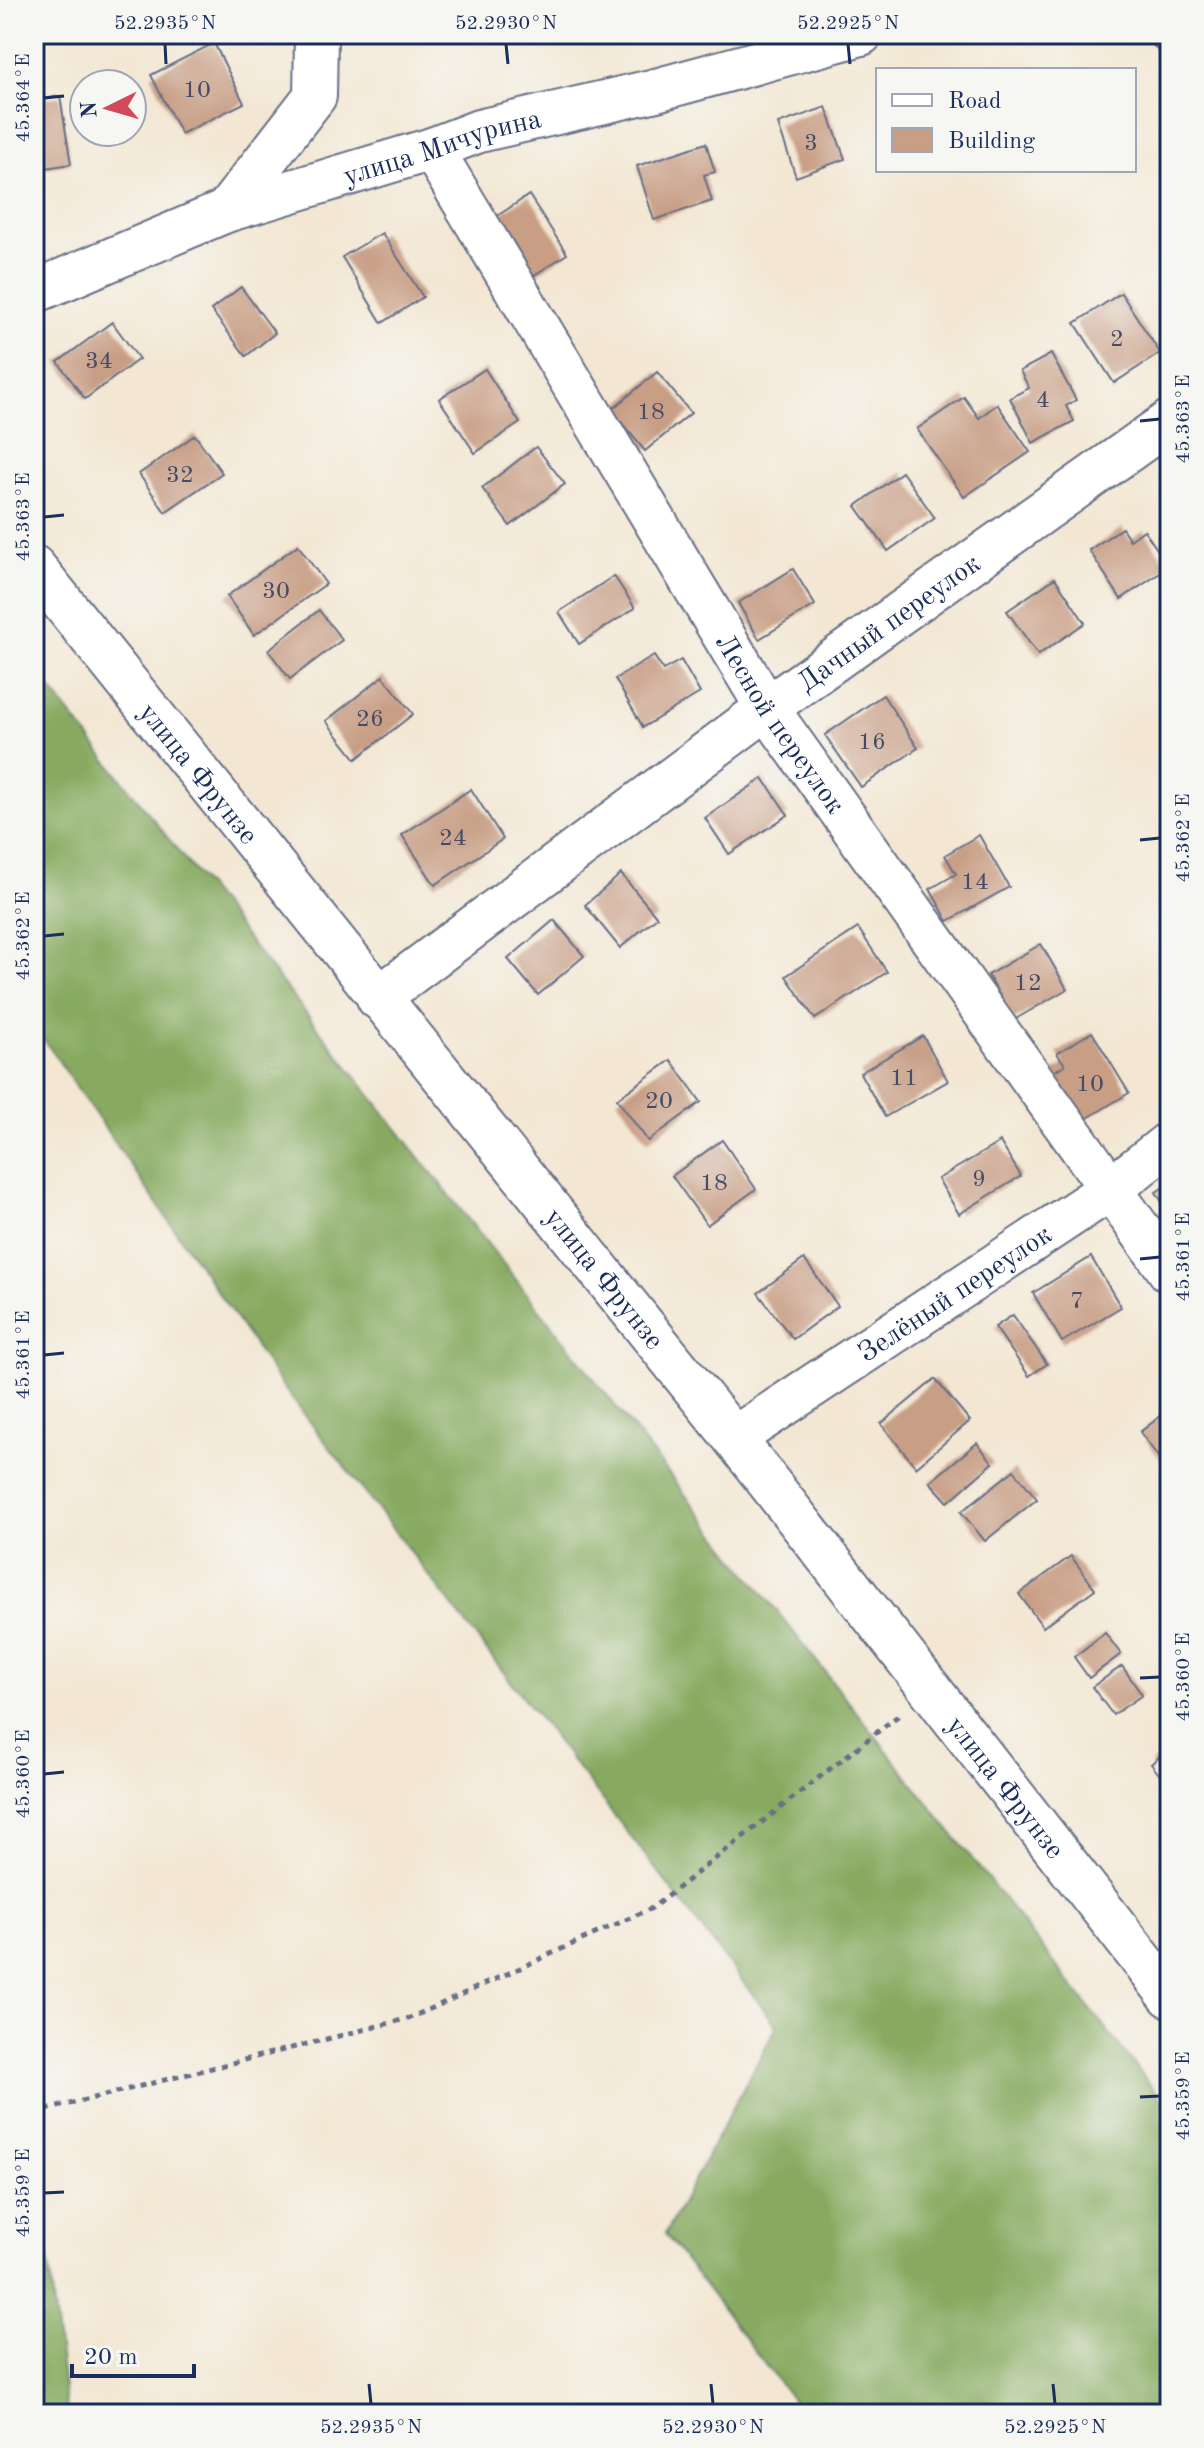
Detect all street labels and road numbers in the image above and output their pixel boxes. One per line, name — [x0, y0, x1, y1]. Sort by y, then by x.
street label: улица Мичурина — [340, 106, 544, 192]
street label: Дачный переулок — [794, 550, 986, 698]
street label: Лесной переулок — [709, 630, 849, 820]
street label: улица Фрунзе — [132, 699, 262, 851]
street label: улица Фрунзе — [538, 1204, 668, 1356]
street label: Зелёный переулок — [854, 1221, 1057, 1369]
street label: улица Фрунзе — [940, 1712, 1068, 1865]

